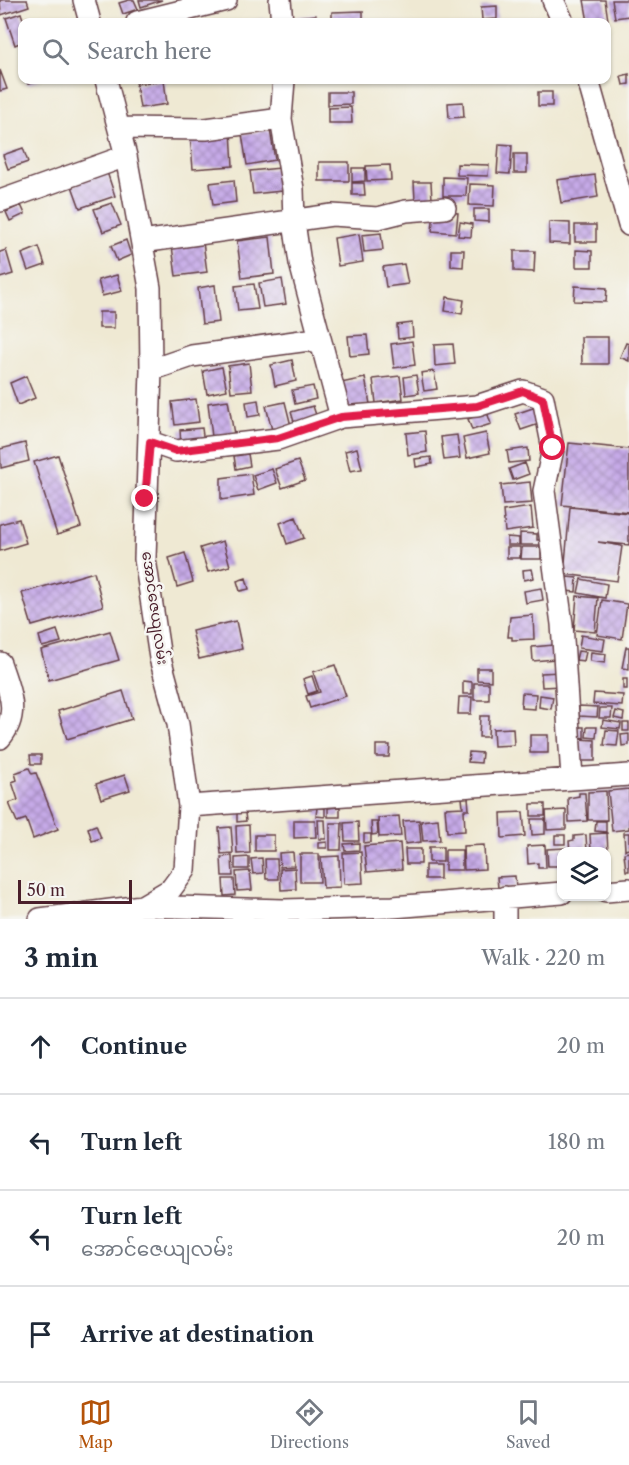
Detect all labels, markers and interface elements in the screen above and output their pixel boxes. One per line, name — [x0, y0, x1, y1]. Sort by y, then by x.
search box — [18, 18, 611, 84]
icon: search — [39, 35, 72, 68]
text: Search here — [87, 38, 212, 65]
route start — [539, 434, 565, 460]
route end — [131, 485, 157, 511]
street label: အောင်ဇေယျလမ်း — [135, 550, 173, 666]
map controls — [557, 847, 611, 901]
button: layers — [557, 847, 611, 901]
scale bar — [18, 877, 132, 904]
text: 50 m — [27, 880, 65, 900]
text: 3 min — [24, 942, 98, 974]
text: Walk · 220 m — [481, 946, 605, 970]
icon: ahead — [24, 1030, 57, 1063]
text: Continue — [81, 1033, 187, 1060]
text: 20 m — [557, 1034, 605, 1058]
icon: left — [24, 1126, 57, 1159]
text: Turn left — [81, 1129, 182, 1156]
text: 180 m — [548, 1130, 605, 1154]
text: Turn left — [81, 1203, 182, 1230]
icon: left — [24, 1222, 57, 1255]
text: 20 m — [557, 1226, 605, 1250]
text: အောင်ဇေယျလမ်း — [81, 1237, 233, 1261]
icon: arrive — [24, 1318, 57, 1351]
text: Arrive at destination — [81, 1321, 314, 1348]
tab: Map — [79, 1396, 113, 1452]
tab: Directions — [270, 1396, 349, 1452]
tab: Saved — [506, 1396, 550, 1452]

